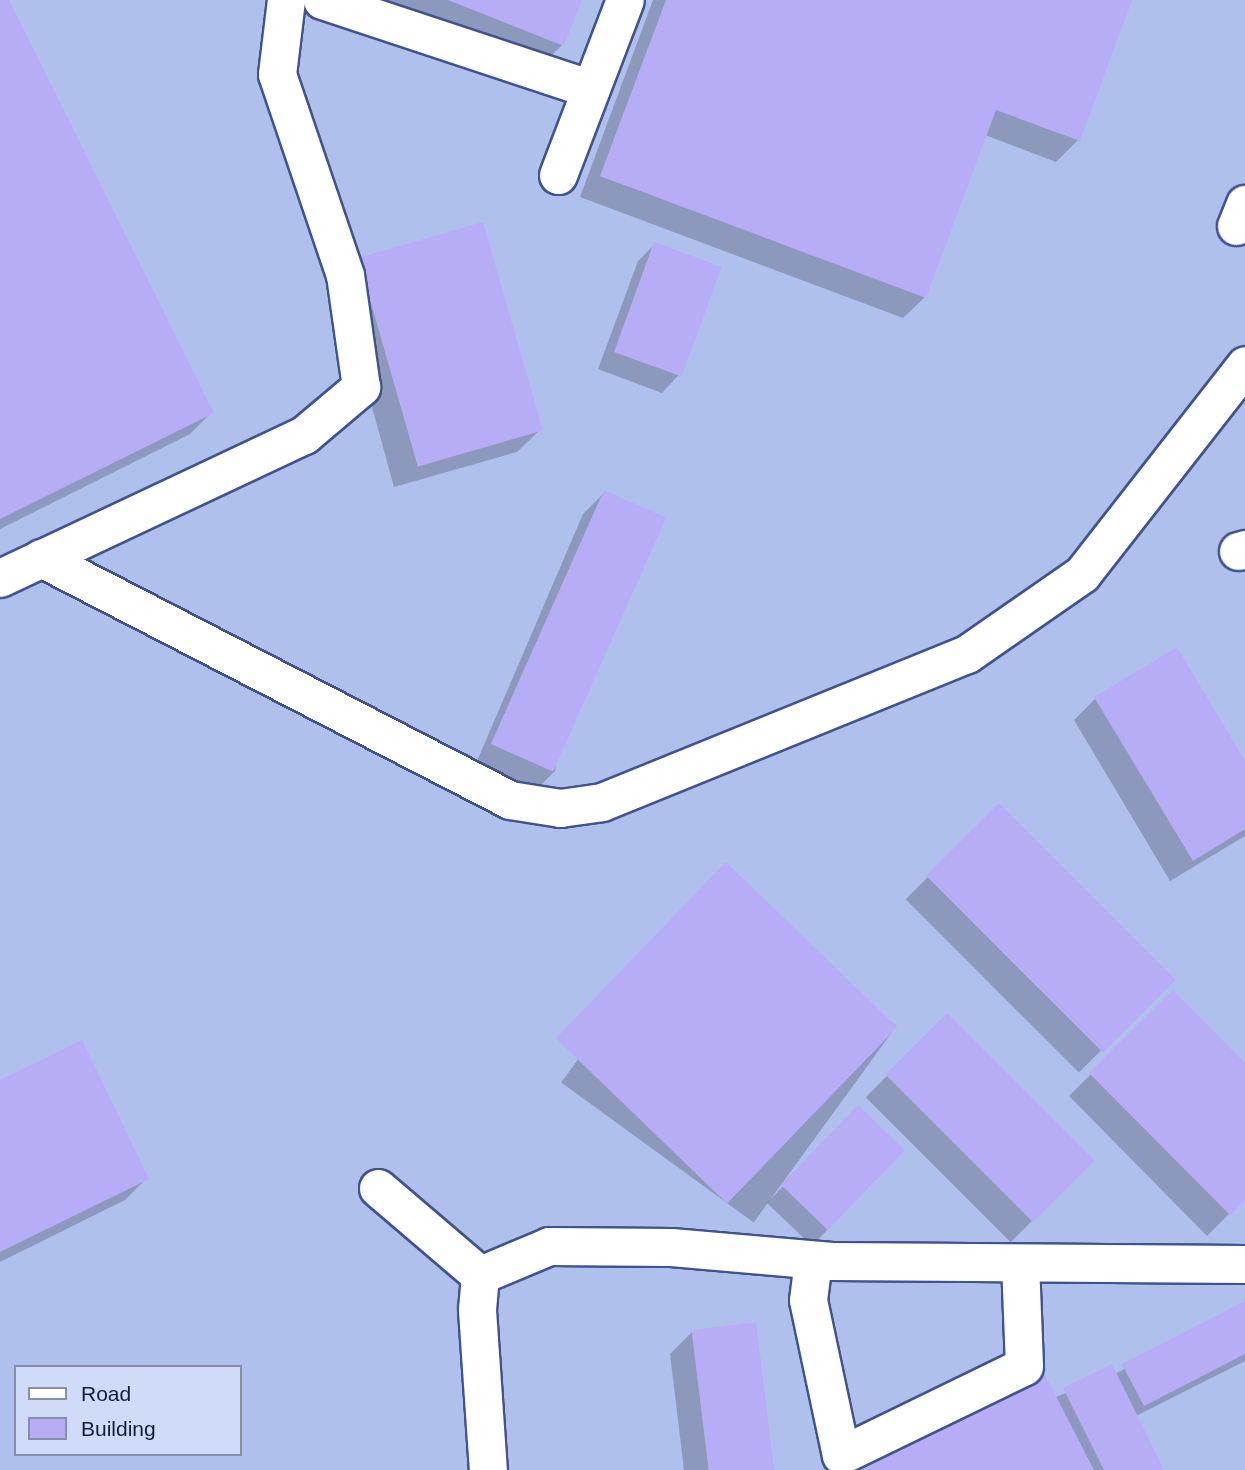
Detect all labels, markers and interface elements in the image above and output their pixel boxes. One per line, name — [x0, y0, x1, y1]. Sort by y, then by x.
legend — [14, 1365, 242, 1456]
text: Road — [81, 1382, 131, 1405]
text: Building — [81, 1417, 156, 1440]

